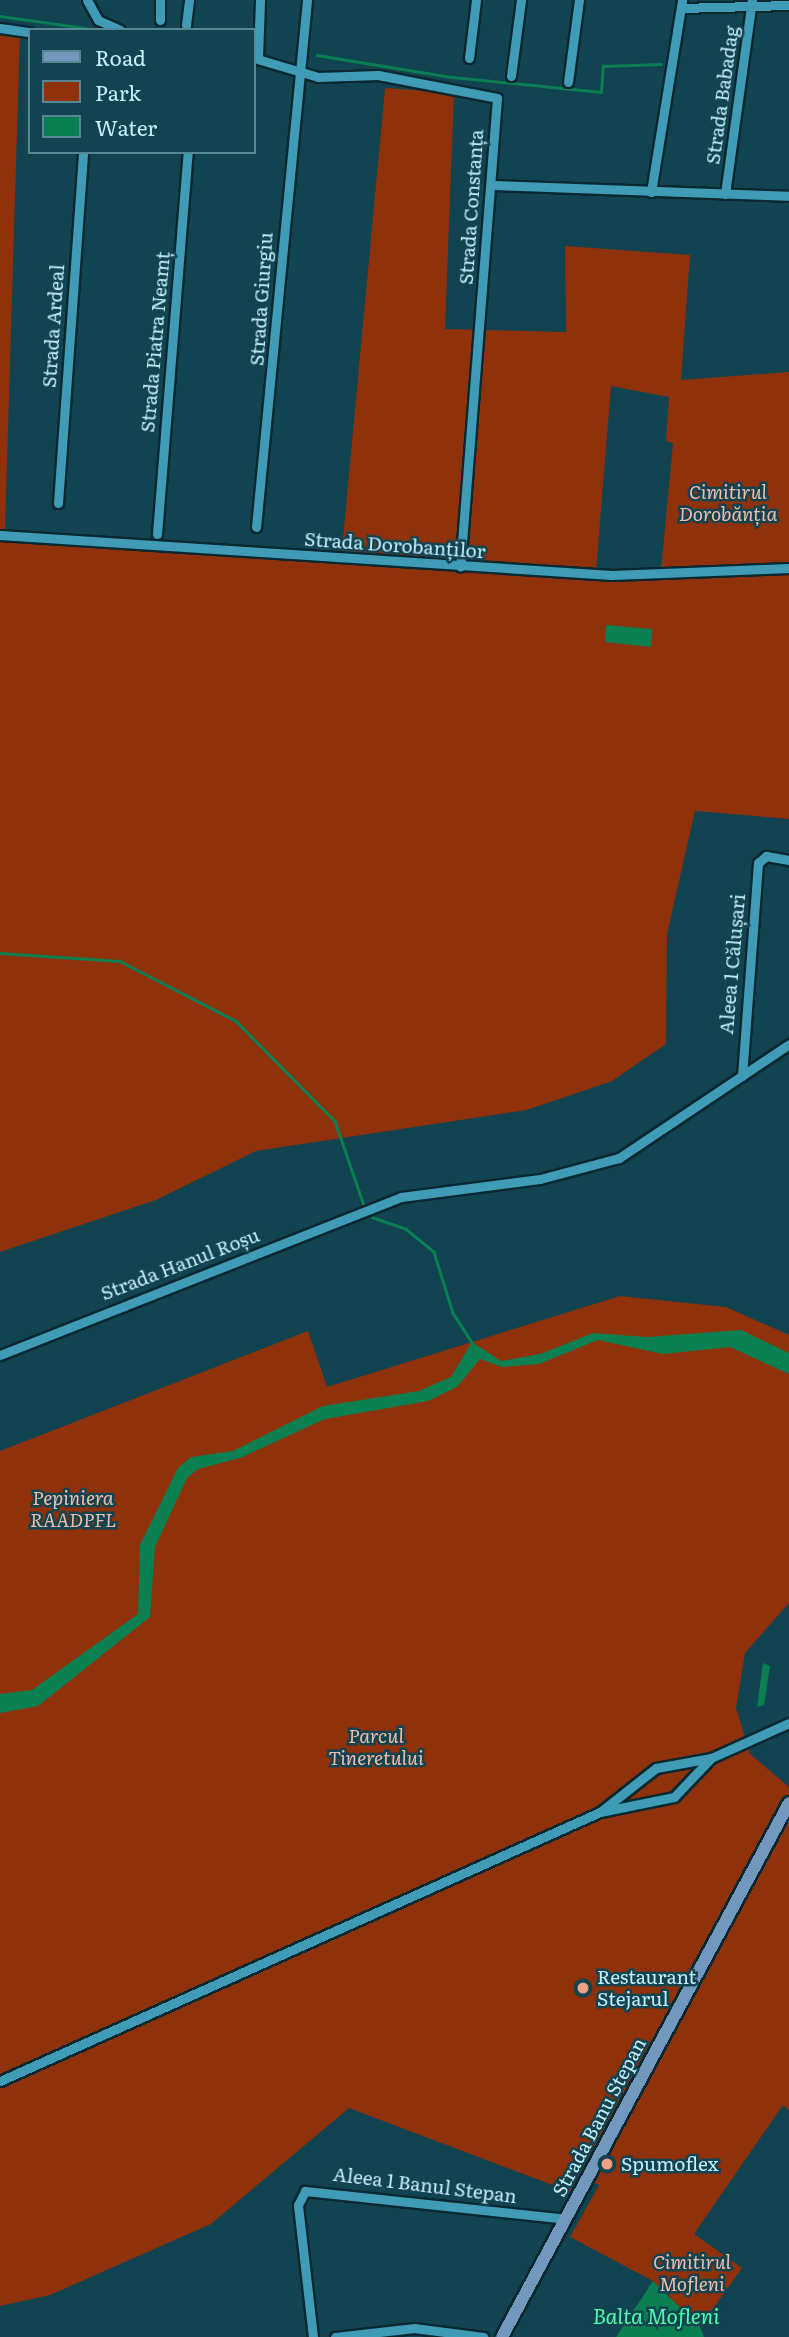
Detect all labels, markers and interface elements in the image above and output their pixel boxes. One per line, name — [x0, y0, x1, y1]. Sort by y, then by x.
street label: Strada Babadag — [701, 24, 743, 166]
legend — [28, 28, 256, 154]
text: Road — [95, 41, 146, 72]
text: Park — [95, 76, 141, 107]
text: Water — [95, 111, 157, 142]
street label: Strada Constanța — [454, 129, 488, 285]
street label: Strada Giurgiu — [245, 231, 277, 367]
street label: Strada Piatra Neamț — [136, 251, 174, 433]
street label: Strada Ardeal — [37, 264, 69, 388]
park label: Cimitirul Dorobănția — [679, 481, 777, 525]
street label: Strada Dorobanților — [304, 527, 486, 563]
street label: Aleea 1 Călușari — [715, 893, 749, 1035]
street label: Strada Hanul Roșu — [97, 1223, 263, 1305]
park label: Pepiniera RAADPFL — [30, 1487, 116, 1531]
park label: Parcul Tineretului — [328, 1725, 424, 1769]
place label: Restaurant Stejarul — [597, 1966, 696, 2010]
marker: Restaurant Stejarul — [575, 1980, 591, 1996]
street label: Strada Banu Stepan — [547, 2034, 651, 2200]
place label: Spumoflex — [621, 2153, 719, 2175]
marker: Spumoflex — [599, 2156, 615, 2172]
street label: Aleea 1 Banul Stepan — [332, 2162, 518, 2208]
park label: Cimitirul Mofleni — [653, 2251, 731, 2295]
water label: Balta Mofleni — [592, 2302, 720, 2328]

